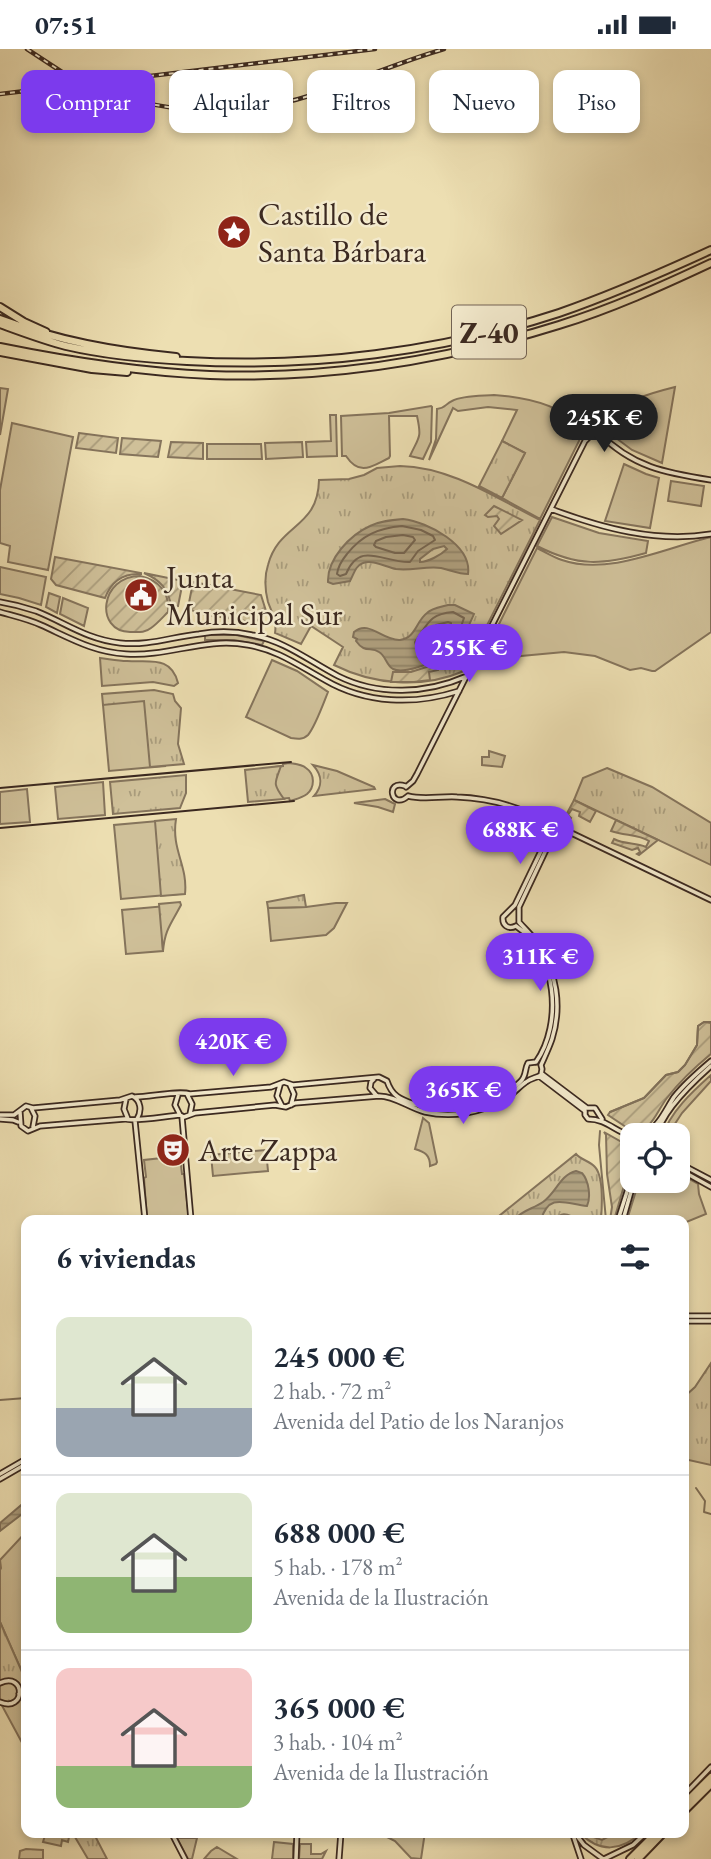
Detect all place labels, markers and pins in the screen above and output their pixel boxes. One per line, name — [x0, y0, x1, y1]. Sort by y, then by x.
place label: Castillo de Santa Bárbara — [258, 193, 426, 272]
place icon: Castillo de Santa Bárbara — [215, 213, 253, 251]
pin: 245K € — [547, 395, 661, 454]
place label: Junta Municipal Sur — [163, 556, 343, 635]
public building icon: Junta Municipal Sur — [122, 576, 160, 614]
pin: 255K € — [412, 625, 526, 684]
pin: 688K € — [463, 807, 577, 866]
pin: 311K € — [483, 933, 597, 993]
pin: 420K € — [176, 1019, 290, 1078]
pin: 365K € — [406, 1067, 520, 1126]
place label: Arte Zappa — [197, 1129, 337, 1171]
theatre icon: Arte Zappa — [154, 1131, 192, 1169]

